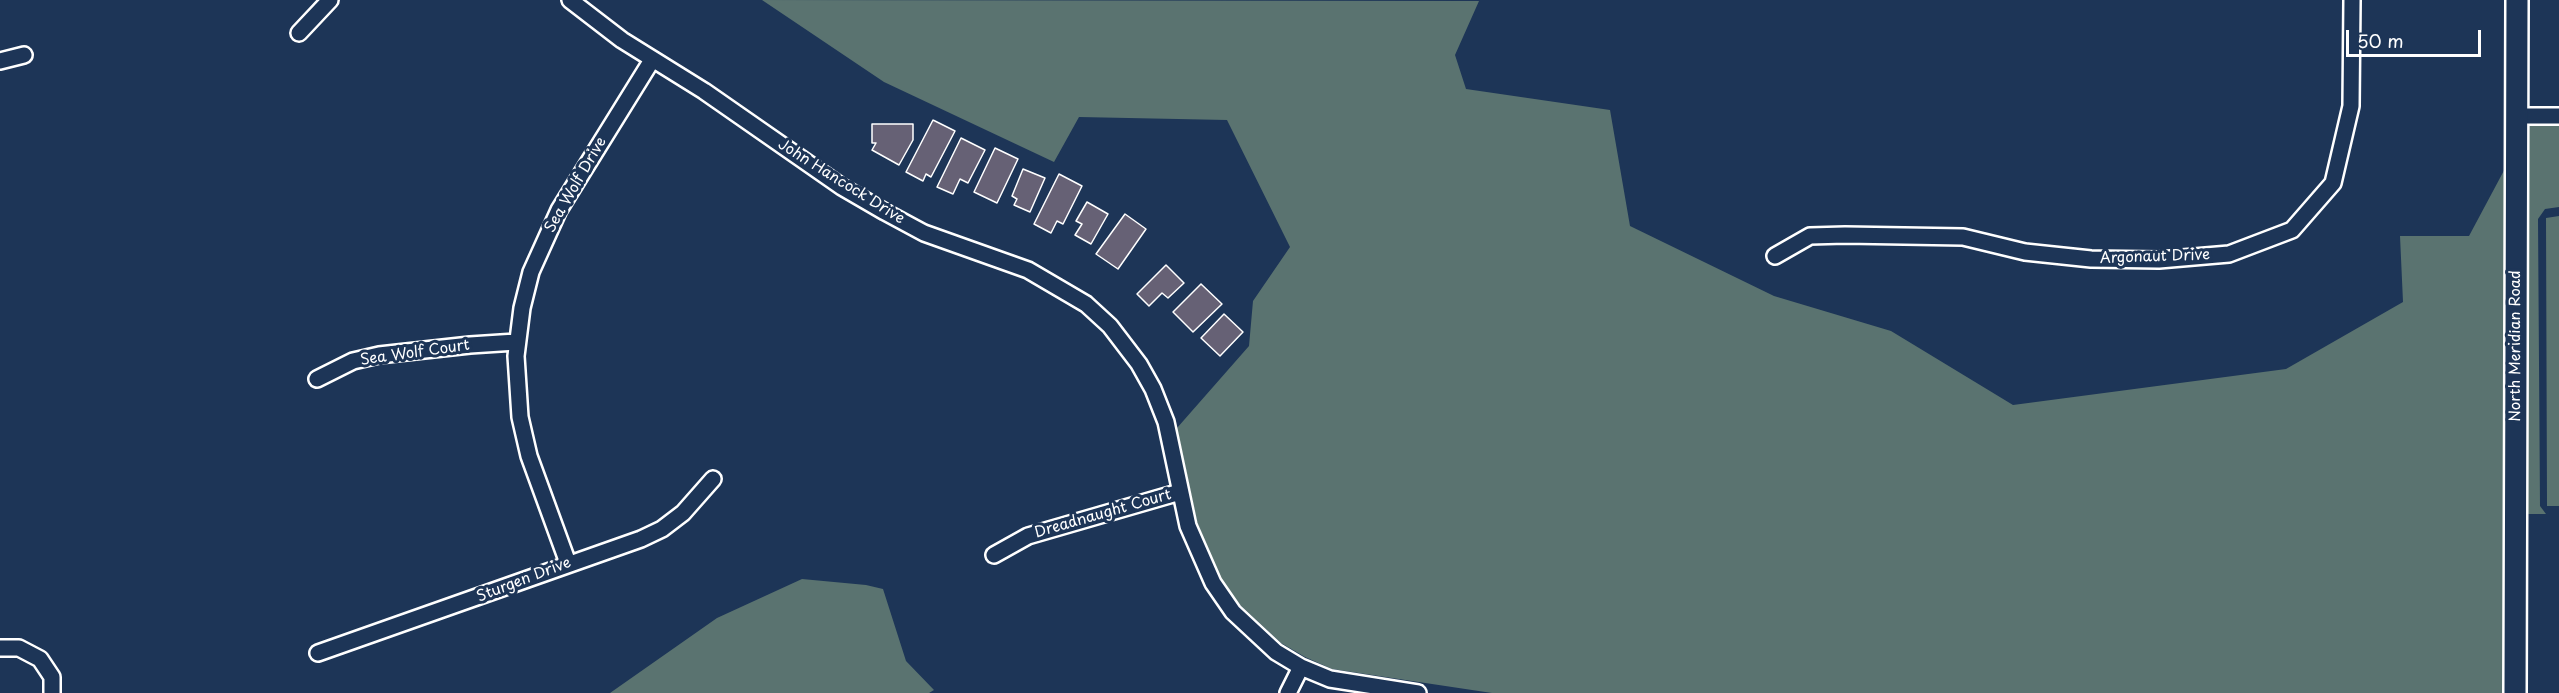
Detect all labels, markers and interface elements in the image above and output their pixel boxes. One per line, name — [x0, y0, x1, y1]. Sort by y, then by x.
scale bar — [2349, 18, 2484, 56]
text: 50 m — [2357, 27, 2404, 54]
street label: Sea Wolf Drive — [541, 134, 611, 236]
street label: John Hancock Drive — [774, 136, 908, 228]
street label: Argonaut Drive — [2100, 246, 2210, 268]
street label: North Meridian Road — [2507, 270, 2525, 422]
street label: Sea Wolf Court — [359, 336, 471, 370]
street label: Dreadnaught Court — [1033, 486, 1173, 542]
street label: Sturgen Drive — [474, 554, 574, 606]

